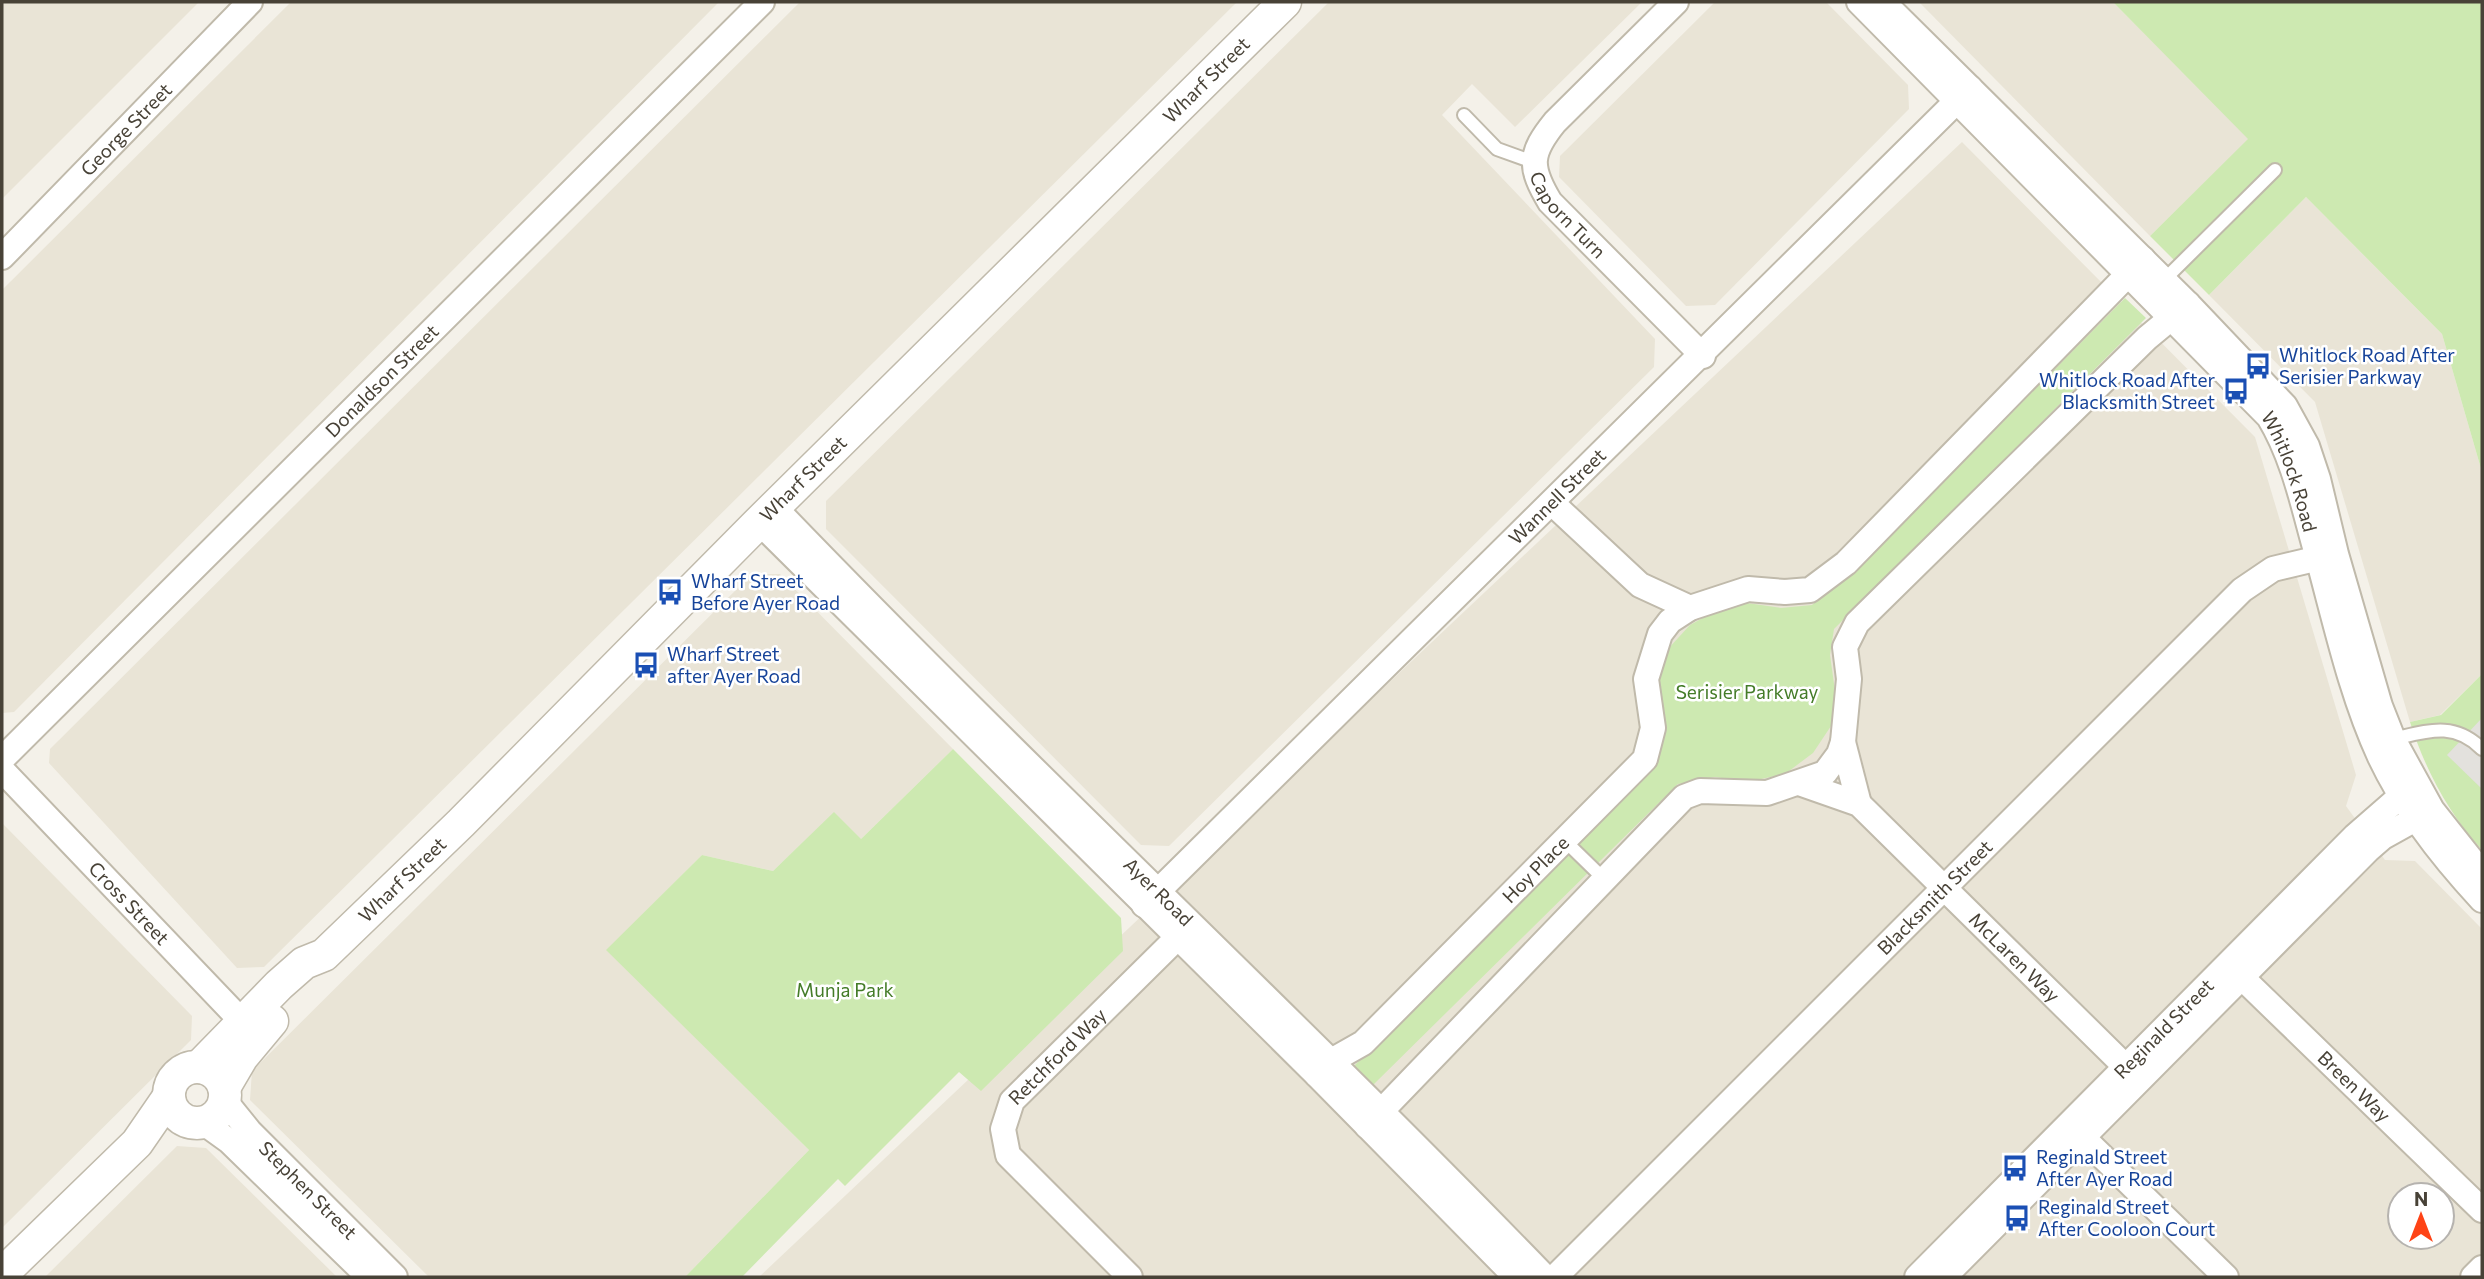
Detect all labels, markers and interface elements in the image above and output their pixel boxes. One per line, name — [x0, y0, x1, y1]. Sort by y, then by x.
street label: Wharf Street — [1158, 32, 1254, 127]
street label: George Street — [76, 78, 176, 180]
street label: Caporn Turn — [1525, 168, 1611, 263]
street label: Donaldson Street — [320, 319, 443, 442]
place label: Whitlock Road After Serisier Parkway — [2279, 343, 2455, 388]
bus stop icon: Whitlock Road After Serisier Parkway — [2243, 351, 2273, 381]
place label: Whitlock Road After Blacksmith Street — [2039, 368, 2215, 413]
bus stop icon: Whitlock Road After Blacksmith Street — [2221, 376, 2251, 406]
street label: Whitlock Road — [2257, 407, 2322, 534]
street label: Wharf Street — [754, 430, 851, 526]
street label: Wannell Street — [1503, 443, 1610, 549]
place label: Wharf Street Before Ayer Road — [691, 569, 840, 614]
bus stop icon: Wharf Street Before Ayer Road — [655, 577, 685, 607]
place label: Wharf Street after Ayer Road — [667, 642, 801, 687]
bus stop icon: Wharf Street after Ayer Road — [631, 650, 661, 680]
park label: Serisier Parkway — [1676, 680, 1819, 703]
street label: Hoy Place — [1497, 831, 1573, 907]
street label: Wharf Street — [353, 832, 451, 927]
street label: Blacksmith Street — [1872, 835, 1997, 959]
street label: Ayer Road — [1120, 853, 1198, 930]
street label: Cross Street — [84, 856, 175, 949]
street label: McLaren Way — [1965, 907, 2065, 1007]
street label: Reginald Street — [2109, 973, 2218, 1083]
park label: Munja Park — [796, 978, 894, 1001]
street label: Retchford Way — [1003, 1003, 1111, 1109]
street label: Breen Way — [2314, 1046, 2396, 1126]
street label: Stephen Street — [255, 1136, 362, 1244]
place label: Reginald Street After Ayer Road — [2036, 1145, 2173, 1190]
bus stop icon: Reginald Street After Ayer Road — [2000, 1153, 2030, 1183]
north arrow — [2386, 1181, 2456, 1251]
text: N — [2414, 1187, 2428, 1210]
place label: Reginald Street After Cooloon Court — [2038, 1195, 2215, 1240]
bus stop icon: Reginald Street After Cooloon Court — [2002, 1203, 2032, 1233]

